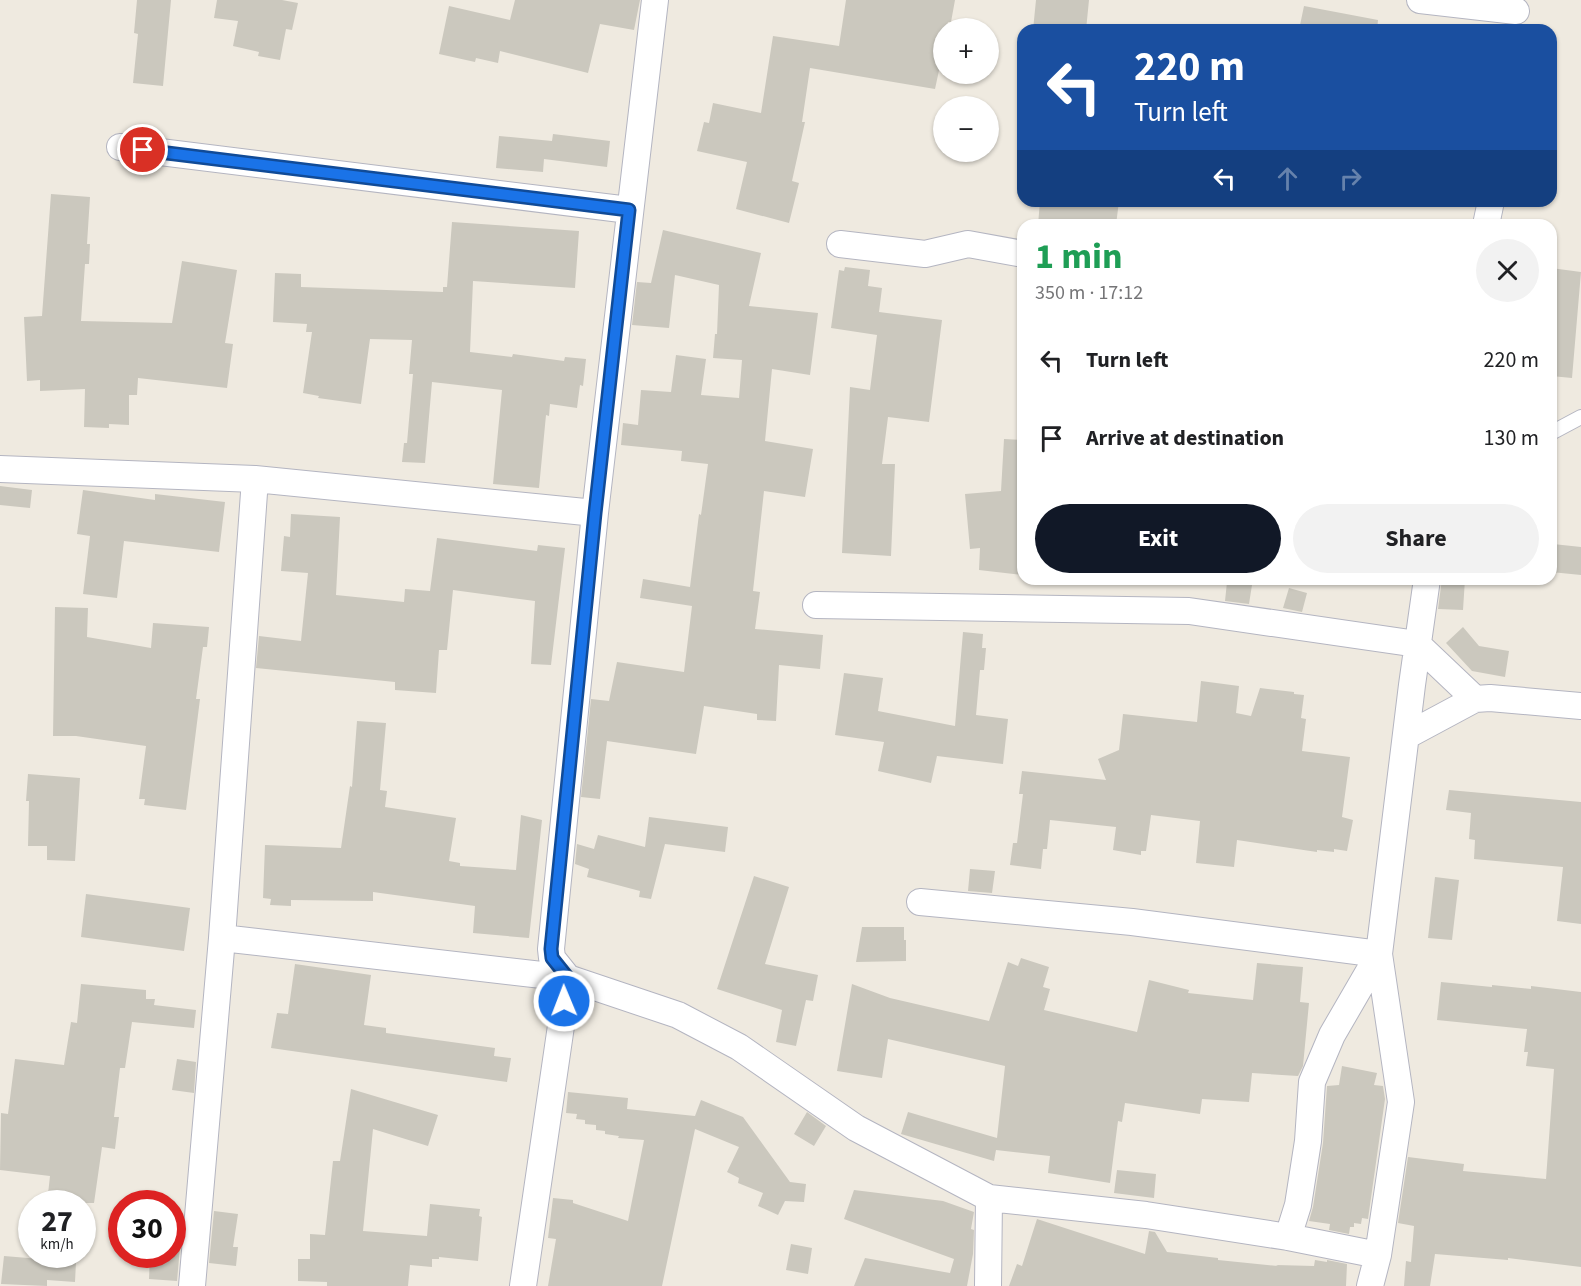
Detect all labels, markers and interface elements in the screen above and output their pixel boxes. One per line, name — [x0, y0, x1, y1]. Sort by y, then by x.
map controls — [933, 18, 999, 162]
button: + — [933, 18, 999, 84]
text: 220 m — [1134, 37, 1245, 97]
icon: left — [1035, 48, 1113, 126]
text: Turn left — [1134, 93, 1228, 132]
button: − — [933, 96, 999, 162]
pin — [117, 124, 168, 175]
icon: arrive — [126, 133, 159, 166]
icon: left — [1208, 162, 1241, 195]
icon: ahead — [1271, 162, 1304, 195]
icon: right — [1334, 162, 1367, 195]
text: 1 min — [1035, 231, 1123, 282]
button: close — [1476, 239, 1539, 302]
text: 350 m · 17:12 — [1035, 279, 1143, 307]
icon: left — [1035, 344, 1068, 377]
text: Turn left — [1086, 344, 1168, 376]
text: 220 m — [1484, 344, 1539, 376]
icon: arrive — [1035, 422, 1068, 455]
text: Arrive at destination — [1086, 422, 1284, 454]
text: 130 m — [1484, 422, 1539, 454]
button: Exit — [1035, 504, 1281, 573]
button: Share — [1293, 504, 1539, 573]
position arrow — [532, 969, 596, 1033]
speed limit sign: 30 — [108, 1190, 186, 1268]
text: 27 — [41, 1200, 73, 1243]
text: km/h — [40, 1234, 74, 1255]

